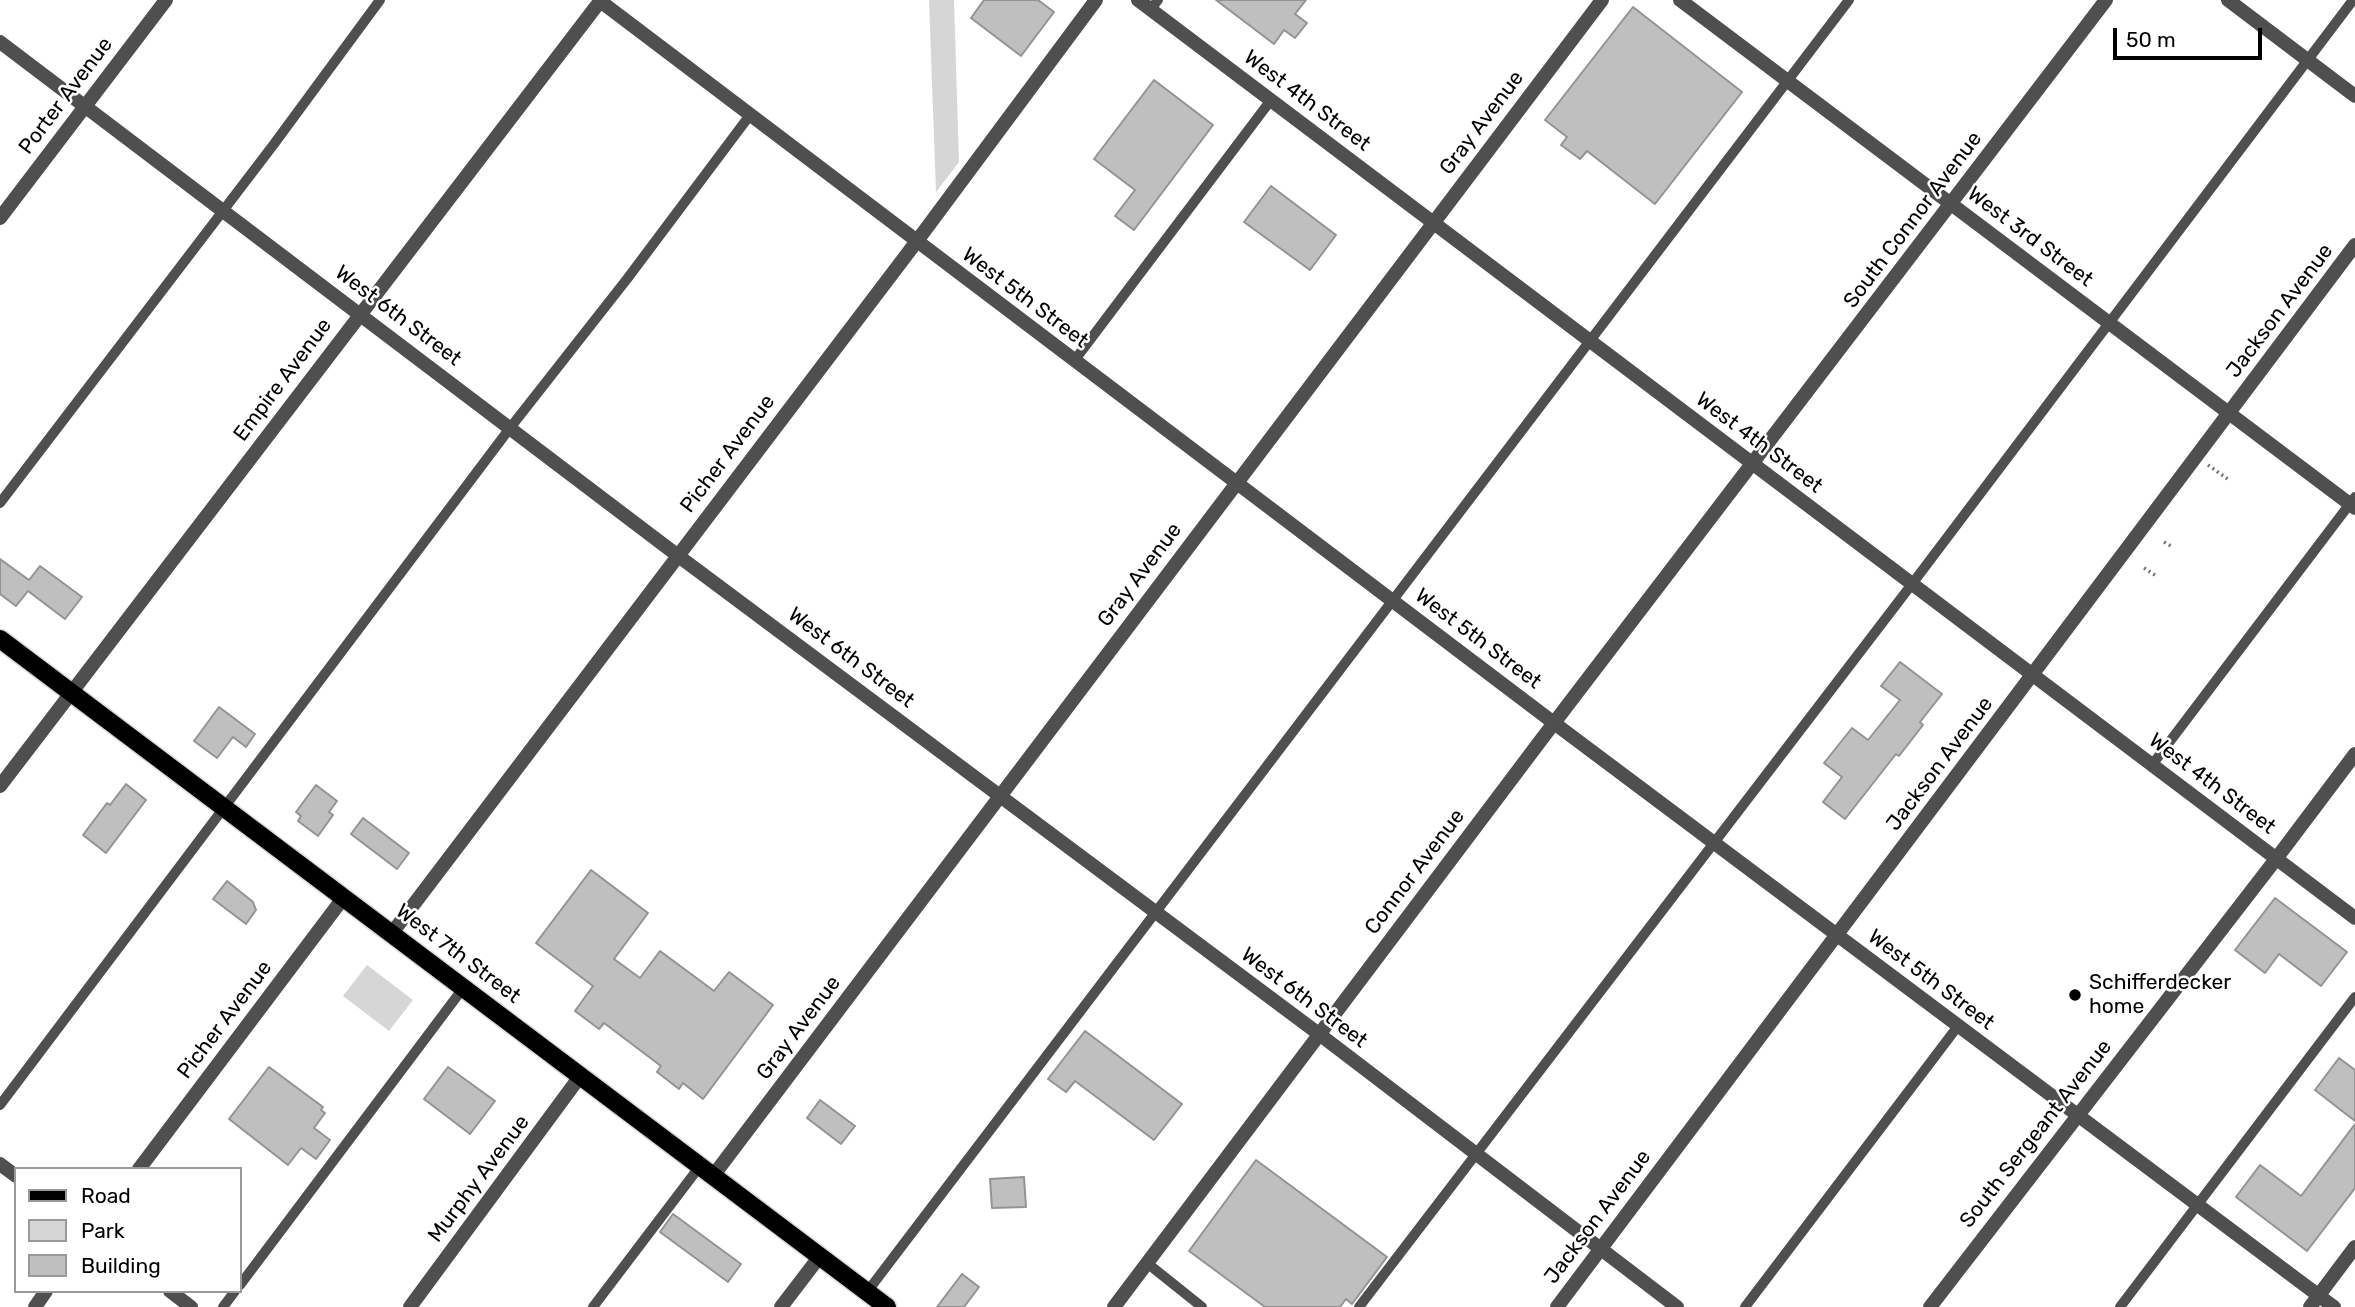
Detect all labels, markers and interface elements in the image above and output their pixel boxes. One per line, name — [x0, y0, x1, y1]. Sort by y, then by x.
scale bar — [2117, 14, 2266, 58]
text: 50 m — [2126, 27, 2176, 52]
street label: Porter Avenue — [14, 33, 118, 159]
street label: West 4th Street — [1239, 45, 1375, 157]
street label: Gray Avenue — [1435, 66, 1529, 180]
street label: South Connor Avenue — [1839, 127, 1987, 313]
street label: West 3rd Street — [1962, 182, 2098, 292]
street label: Jackson Avenue — [2221, 239, 2339, 383]
street label: West 5th Street — [957, 242, 1093, 354]
street label: West 6th Street — [330, 260, 466, 372]
street label: Empire Avenue — [229, 314, 337, 446]
street label: West 4th Street — [1691, 387, 1827, 499]
street label: Picher Avenue — [675, 390, 781, 518]
street label: Gray Avenue — [1093, 518, 1187, 632]
street label: West 5th Street — [1410, 583, 1546, 695]
street label: West 6th Street — [783, 602, 919, 714]
street label: Jackson Avenue — [1881, 692, 1999, 836]
street label: West 4th Street — [2144, 728, 2280, 840]
street label: Connor Avenue — [1360, 804, 1470, 940]
street label: West 7th Street — [391, 899, 525, 1009]
street label: West 5th Street — [1863, 924, 1999, 1036]
street label: West 6th Street — [1236, 942, 1372, 1054]
street label: Picher Avenue — [172, 956, 278, 1084]
place label: Schifferdecker home — [2089, 970, 2231, 1020]
street label: Gray Avenue — [752, 971, 846, 1085]
marker: Schifferdecker home — [2067, 987, 2083, 1003]
street label: South Sergeant Avenue — [1955, 1035, 2117, 1233]
street label: Murphy Avenue — [423, 1111, 535, 1247]
street label: Jackson Avenue — [1539, 1145, 1657, 1289]
legend — [14, 1167, 242, 1293]
text: Road — [81, 1183, 131, 1208]
text: Park — [81, 1218, 125, 1243]
text: Building — [81, 1253, 161, 1278]

